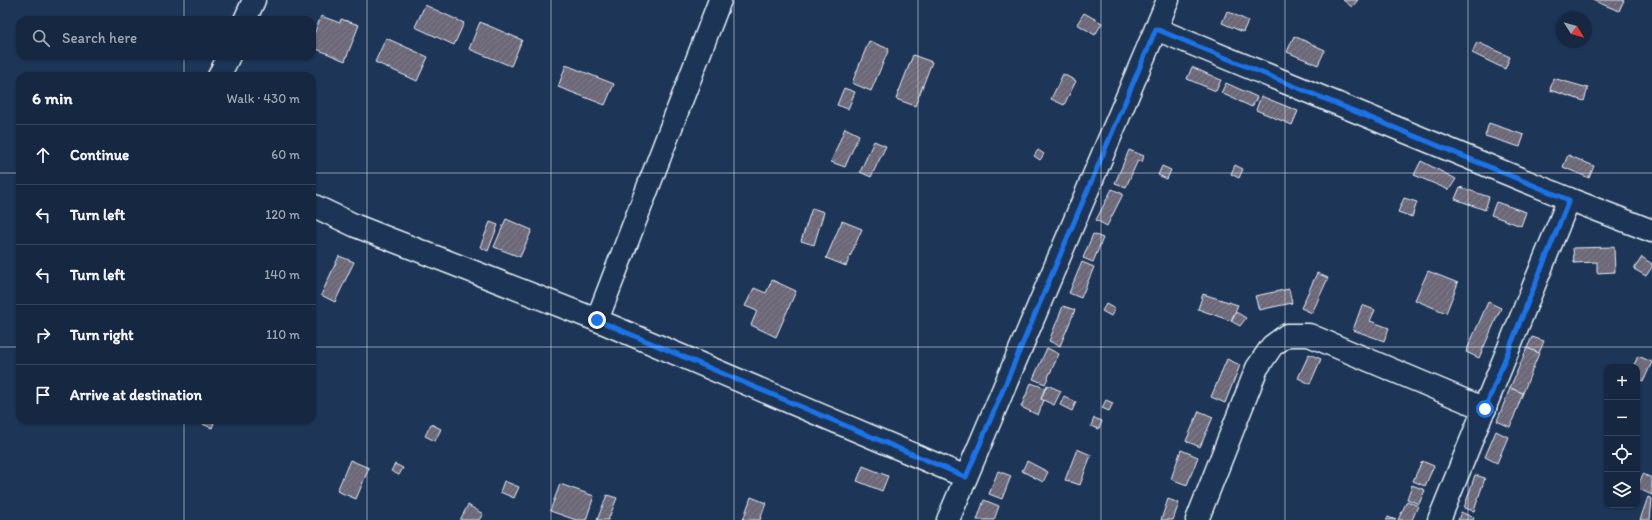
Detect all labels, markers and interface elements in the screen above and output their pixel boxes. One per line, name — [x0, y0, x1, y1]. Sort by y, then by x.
north arrow — [1556, 12, 1592, 48]
search box — [16, 16, 316, 60]
icon: search — [30, 27, 52, 49]
text: Search here — [62, 29, 137, 47]
text: 6 min — [32, 88, 73, 108]
text: Walk · 430 m — [227, 91, 300, 106]
icon: ahead — [32, 144, 54, 166]
text: Continue — [70, 146, 129, 164]
text: 60 m — [271, 147, 300, 162]
icon: left — [32, 204, 54, 226]
text: Turn left — [70, 206, 125, 224]
text: 120 m — [265, 207, 300, 222]
icon: left — [32, 264, 54, 286]
text: Turn left — [70, 266, 125, 284]
text: 140 m — [264, 267, 300, 282]
route end — [588, 311, 606, 329]
icon: right — [32, 324, 54, 346]
text: Turn right — [70, 326, 134, 344]
text: 110 m — [266, 327, 300, 342]
map controls — [1604, 364, 1640, 508]
button: + — [1604, 364, 1640, 400]
icon: arrive — [32, 384, 54, 406]
text: Arrive at destination — [70, 386, 202, 404]
route start — [1476, 400, 1494, 418]
button: − — [1604, 400, 1640, 436]
button: locate — [1604, 436, 1640, 472]
button: layers — [1604, 472, 1640, 508]

